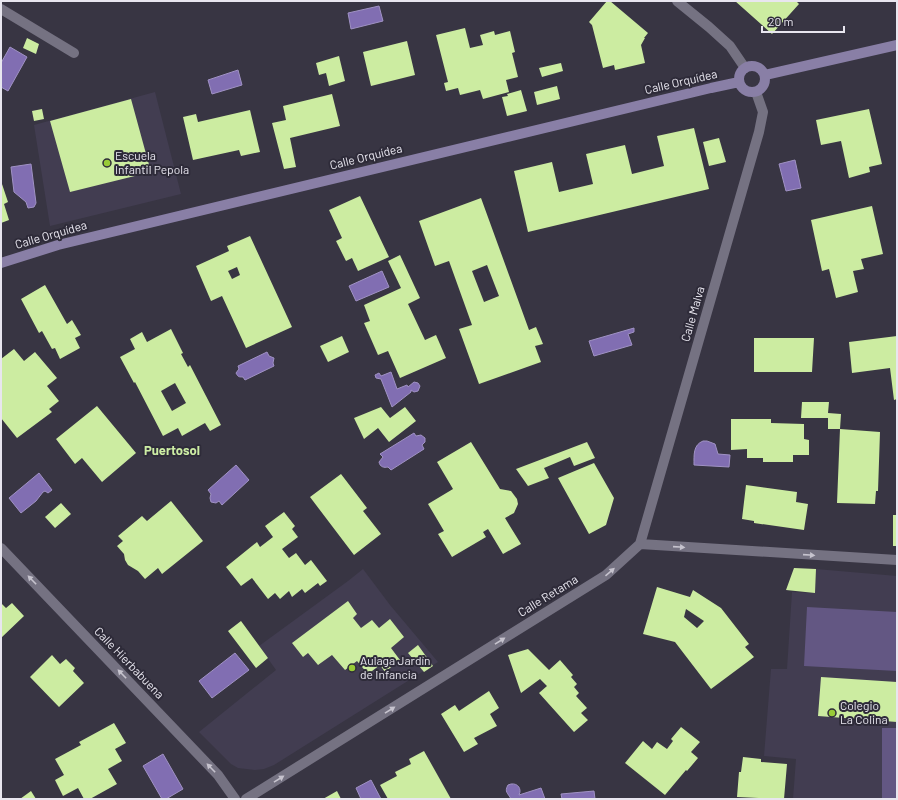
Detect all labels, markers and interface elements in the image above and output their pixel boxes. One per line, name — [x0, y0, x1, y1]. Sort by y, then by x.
scale bar — [762, 8, 844, 34]
text: 20 m — [768, 14, 794, 28]
street label: Calle Orquídea — [643, 66, 718, 96]
street label: Calle Orquídea — [328, 140, 403, 172]
place label: Escuela Infantil Pepola — [115, 148, 189, 176]
marker: Escuela Infantil Pepola — [102, 158, 112, 168]
street label: Calle Orquídea — [13, 217, 88, 251]
street label: Calle Malva — [677, 284, 707, 343]
district label: Puertosol — [144, 442, 200, 458]
one-way arrow — [673, 543, 685, 550]
one-way arrow — [803, 551, 815, 558]
one-way arrow — [604, 567, 615, 576]
street label: Calle Retama — [515, 571, 580, 619]
one-way arrow — [27, 575, 37, 585]
street label: Calle Hierbabuena — [92, 624, 167, 701]
one-way arrow — [495, 637, 505, 645]
place label: Aulaga Jardín de Infancia — [360, 653, 431, 681]
marker: Aulaga Jardín de Infancia — [347, 663, 357, 673]
one-way arrow — [117, 669, 127, 679]
place label: Colegio La Colina — [840, 698, 888, 726]
one-way arrow — [384, 706, 395, 714]
marker: Colegio La Colina — [827, 708, 837, 718]
one-way arrow — [207, 763, 216, 773]
one-way arrow — [273, 775, 285, 782]

